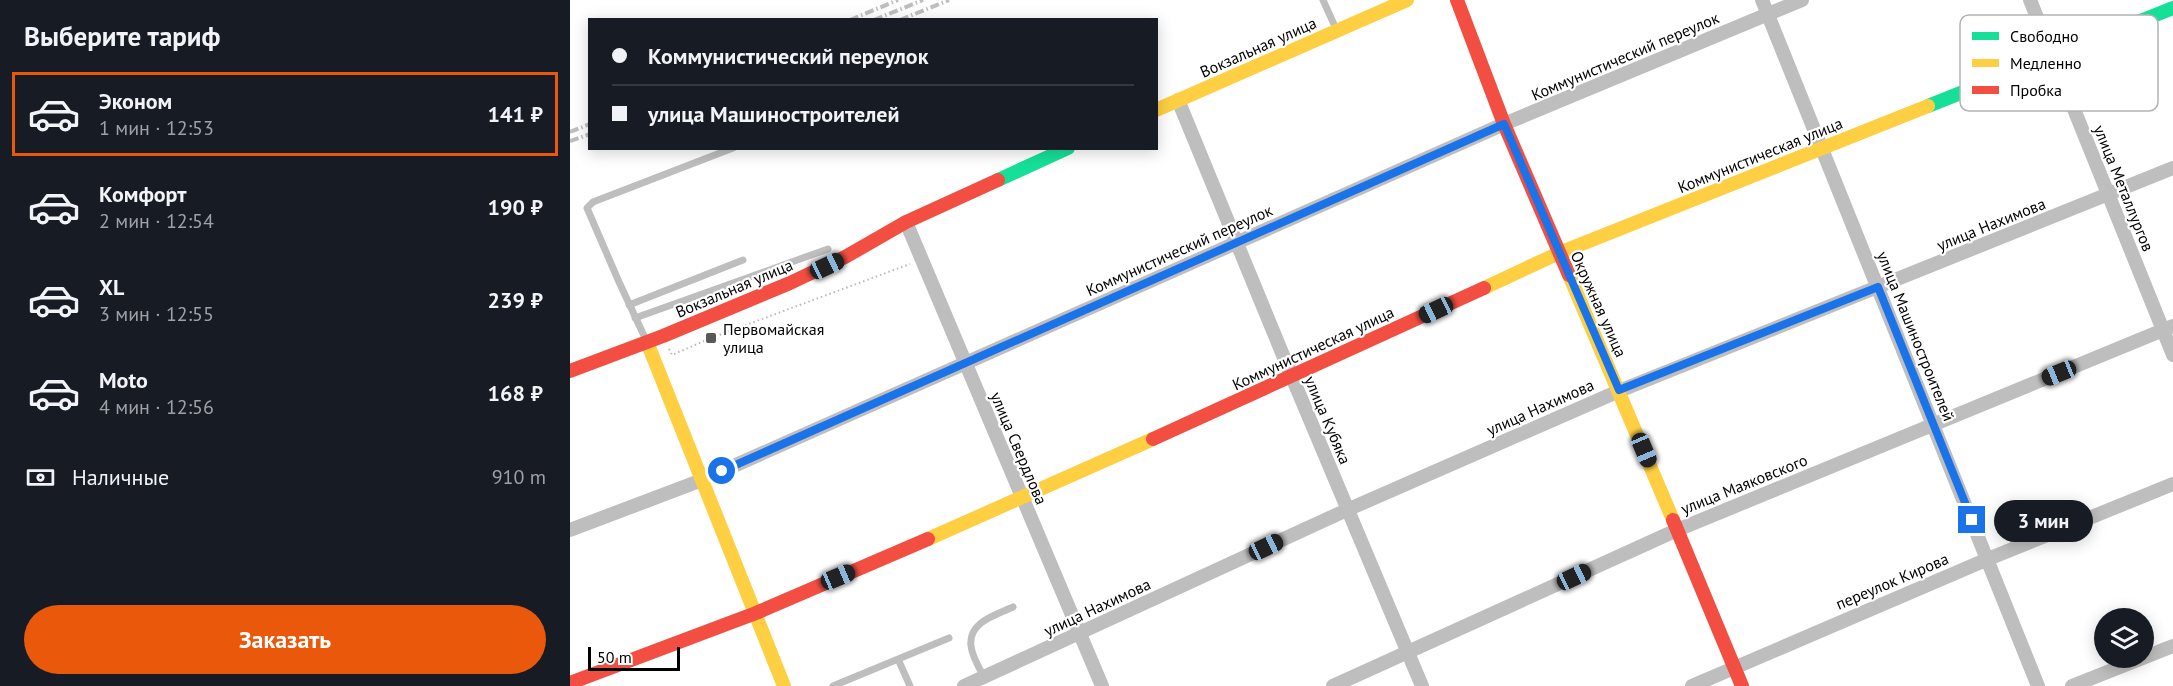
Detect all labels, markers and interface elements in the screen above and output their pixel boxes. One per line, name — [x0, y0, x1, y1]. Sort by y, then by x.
street label: Коммунистический переулок — [1528, 7, 1722, 105]
street label: Вокзальная улица — [1197, 12, 1319, 82]
legend — [1960, 15, 2158, 111]
text: Выберите тариф — [24, 19, 220, 53]
text: Свободно — [2010, 26, 2079, 46]
text: Коммунистический переулок — [648, 42, 928, 70]
text: Медленно — [2010, 53, 2082, 73]
text: Пробка — [2010, 80, 2062, 100]
icon: car — [27, 87, 81, 141]
text: Эконом — [99, 87, 172, 115]
text: 141 ₽ — [488, 100, 543, 128]
text: улица Машиностроителей — [648, 100, 900, 128]
street label: Коммунистическая улица — [1675, 113, 1845, 197]
text: 1 мин · 12:53 — [99, 115, 214, 141]
street label: улица Металлургов — [2090, 122, 2158, 254]
icon: car — [27, 180, 81, 234]
text: Комфорт — [99, 180, 187, 208]
text: 190 ₽ — [488, 193, 543, 221]
street label: улица Нахимова — [1934, 193, 2048, 255]
street label: Коммунистический переулок — [1083, 200, 1276, 300]
text: 2 мин · 12:54 — [99, 208, 214, 234]
street label: Окружная улица — [1567, 248, 1631, 360]
street label: улица Машиностроителей — [1873, 248, 1959, 424]
car — [807, 250, 847, 282]
street label: Вокзальная улица — [672, 254, 796, 322]
icon: car — [27, 273, 81, 327]
text: XL — [99, 273, 124, 301]
text: 239 ₽ — [488, 286, 543, 314]
car — [1416, 294, 1456, 326]
text: 3 мин · 12:55 — [99, 301, 214, 327]
street label: Коммунистическая улица — [1229, 302, 1397, 394]
place label: Первомайская улица — [723, 319, 824, 357]
marker: Первомайская улица — [704, 331, 718, 345]
car — [2039, 358, 2079, 388]
icon: car — [27, 366, 81, 420]
text: Moto — [99, 366, 148, 394]
street label: улица Кубяка — [1300, 373, 1356, 467]
street label: улица Нахимова — [1483, 374, 1597, 440]
text: 168 ₽ — [488, 379, 543, 407]
street label: улица Свердлова — [986, 389, 1052, 507]
text: 4 мин · 12:56 — [99, 394, 214, 420]
car — [1629, 430, 1659, 470]
street label: улица Маяковского — [1678, 449, 1810, 519]
route start — [708, 457, 735, 484]
icon: cash — [24, 461, 57, 494]
text: Наличные — [72, 463, 169, 491]
text: 910 m — [492, 464, 546, 490]
callout: 3 мин — [1993, 499, 2092, 541]
route end — [1958, 506, 1985, 533]
text: 3 мин — [2018, 508, 2069, 534]
car — [1246, 531, 1286, 563]
street label: переулок Кирова — [1833, 548, 1951, 614]
car — [1554, 561, 1594, 593]
car — [818, 562, 858, 592]
street label: улица Нахимова — [1040, 574, 1154, 640]
button: Заказать — [24, 605, 546, 674]
map controls — [2094, 608, 2154, 668]
button: layers — [2094, 608, 2154, 668]
scale bar — [588, 644, 680, 672]
text: 50 m — [597, 647, 632, 667]

